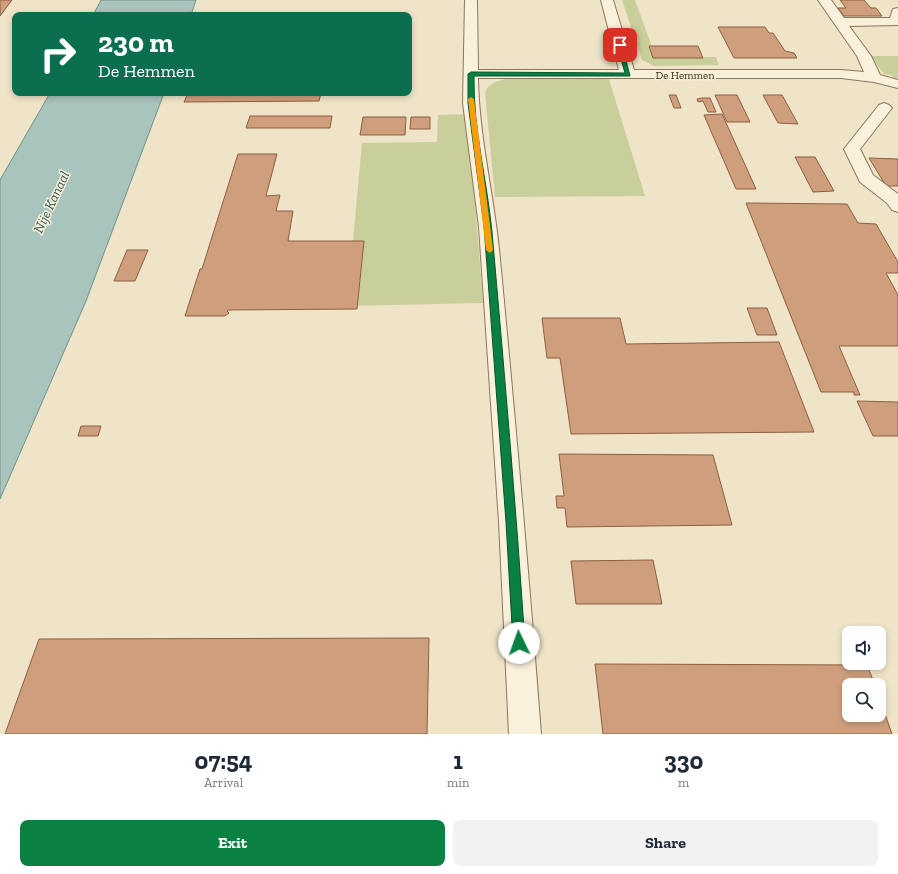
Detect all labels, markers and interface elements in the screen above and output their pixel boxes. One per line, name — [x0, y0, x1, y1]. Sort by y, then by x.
text: 230 m — [98, 26, 174, 59]
icon: right — [32, 28, 84, 80]
pin — [603, 28, 637, 62]
icon: arrive — [609, 34, 631, 56]
text: De Hemmen — [98, 60, 195, 82]
street label: De Hemmen — [655, 69, 715, 82]
water label: Nije Kanaal — [30, 169, 73, 236]
position arrow — [498, 622, 540, 664]
map controls — [842, 626, 886, 722]
button: sound — [842, 626, 886, 670]
button: search — [842, 678, 886, 722]
text: 07:54 — [195, 746, 252, 775]
text: 1 — [453, 746, 463, 775]
text: 330 — [664, 746, 703, 775]
text: Arrival — [204, 775, 243, 790]
text: min — [447, 775, 469, 790]
text: m — [678, 775, 689, 790]
button: Exit — [20, 820, 445, 866]
button: Share — [453, 820, 878, 866]

